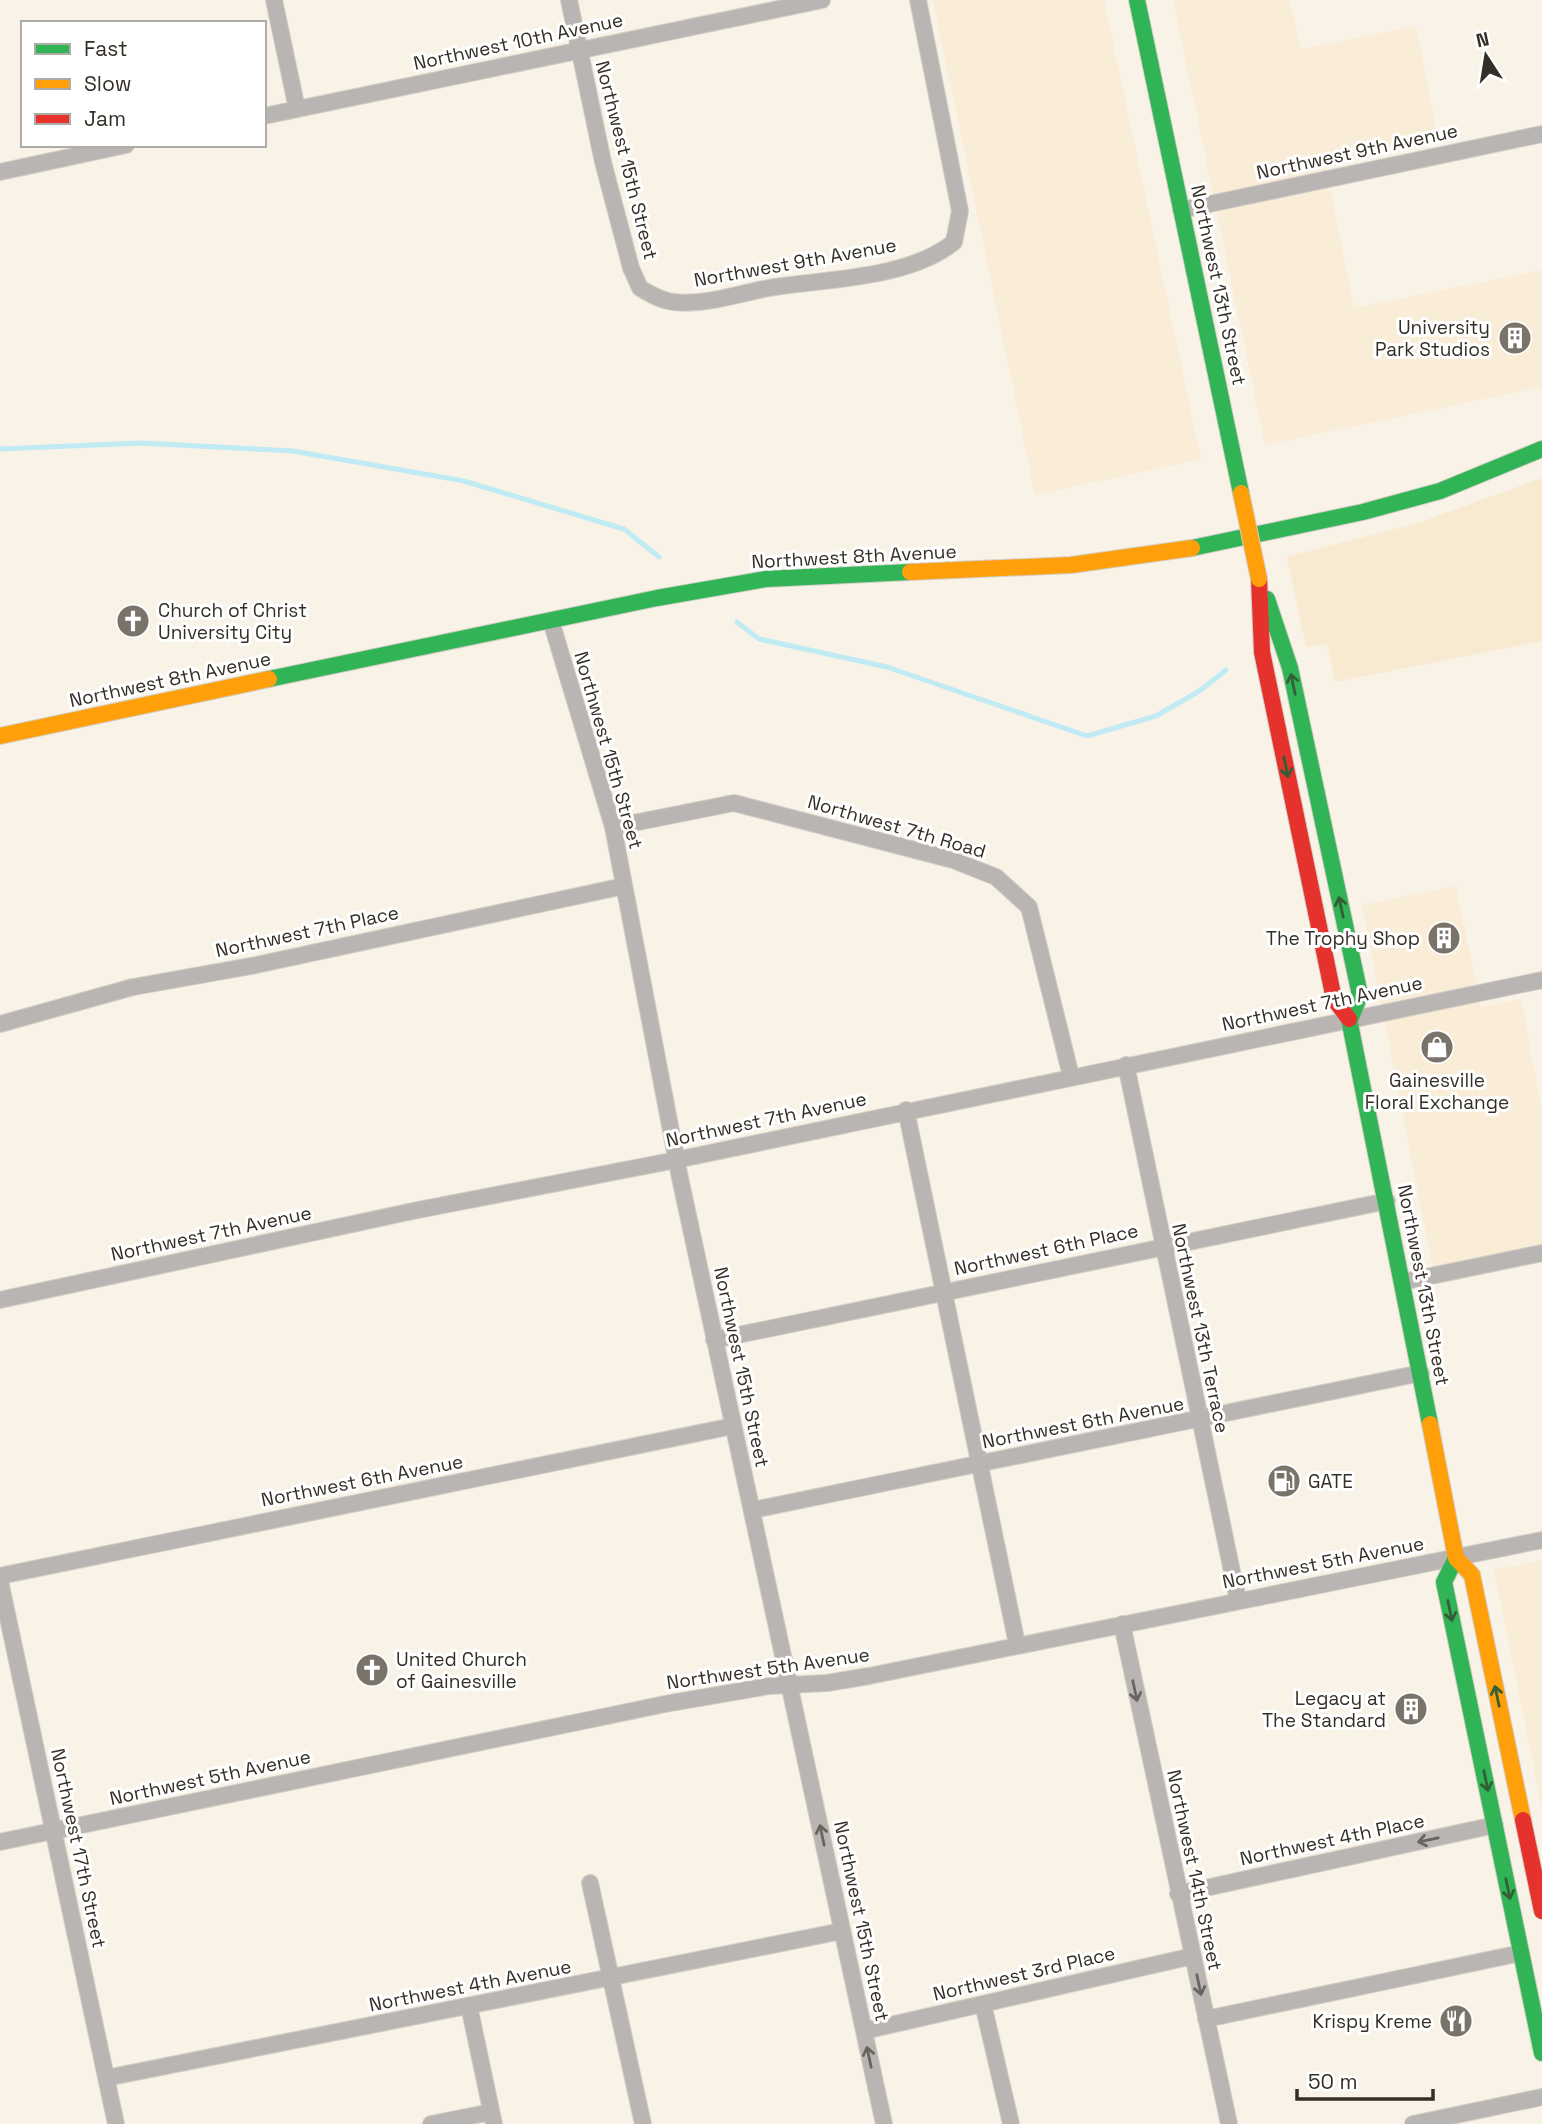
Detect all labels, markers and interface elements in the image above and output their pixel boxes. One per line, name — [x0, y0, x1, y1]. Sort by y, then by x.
street label: Northwest 10th Avenue — [411, 7, 625, 76]
legend — [21, 21, 266, 147]
north arrow — [1451, 21, 1521, 91]
text: N — [1474, 26, 1491, 53]
text: Fast — [84, 35, 128, 62]
street label: Northwest 15th Street — [590, 58, 663, 262]
text: Slow — [84, 70, 132, 97]
text: Jam — [84, 105, 126, 132]
street label: Northwest 9th Avenue — [1254, 118, 1460, 185]
street label: Northwest 13th Street — [1185, 183, 1252, 388]
street label: Northwest 9th Avenue — [692, 232, 898, 293]
place label: University Park Studios — [1375, 315, 1490, 362]
building icon: University Park Studios — [1496, 319, 1534, 357]
street label: Northwest 8th Avenue — [751, 539, 957, 574]
place label: Church of Christ University City — [158, 598, 307, 645]
church icon: Church of Christ University City — [114, 602, 152, 640]
street label: Northwest 8th Avenue — [67, 646, 273, 713]
street label: Northwest 15th Street — [568, 649, 649, 852]
one-way arrow — [1285, 673, 1299, 696]
one-way arrow — [1279, 755, 1293, 778]
street label: Northwest 7th Road — [805, 789, 989, 864]
one-way arrow — [1334, 896, 1347, 919]
street label: Northwest 7th Place — [213, 900, 401, 963]
building icon: The Trophy Shop — [1425, 919, 1463, 957]
place label: The Trophy Shop — [1266, 926, 1420, 951]
street label: Northwest 7th Avenue — [1220, 970, 1425, 1037]
shop icon: Gainesville Floral Exchange — [1418, 1028, 1456, 1066]
place label: Gainesville Floral Exchange — [1365, 1068, 1509, 1115]
street label: Northwest 7th Avenue — [664, 1086, 869, 1153]
street label: Northwest 13th Street — [1392, 1182, 1455, 1388]
street label: Northwest 7th Avenue — [109, 1200, 314, 1267]
street label: Northwest 6th Place — [952, 1218, 1141, 1281]
street label: Northwest 13th Terrace — [1166, 1221, 1235, 1435]
street label: Northwest 15th Street — [708, 1265, 775, 1470]
street label: Northwest 6th Avenue — [980, 1391, 1186, 1454]
street label: Northwest 6th Avenue — [259, 1449, 465, 1512]
fuel station icon: GATE — [1265, 1462, 1303, 1500]
place label: GATE — [1308, 1469, 1353, 1494]
street label: Northwest 5th Avenue — [1220, 1531, 1426, 1594]
one-way arrow — [1443, 1599, 1457, 1622]
street label: Northwest 5th Avenue — [665, 1642, 871, 1695]
place label: United Church of Gainesville — [396, 1647, 527, 1694]
church icon: United Church of Gainesville — [353, 1651, 391, 1689]
one-way arrow — [1129, 1679, 1143, 1702]
one-way arrow — [1489, 1685, 1503, 1708]
place label: Legacy at The Standard — [1262, 1686, 1386, 1733]
building icon: Legacy at The Standard — [1392, 1690, 1430, 1728]
street label: Northwest 5th Avenue — [107, 1744, 313, 1811]
street label: Northwest 17th Street — [45, 1746, 112, 1950]
street label: Northwest 14th Street — [1161, 1767, 1228, 1973]
one-way arrow — [1479, 1769, 1493, 1792]
street label: Northwest 4th Place — [1238, 1808, 1427, 1871]
street label: Northwest 15th Street — [828, 1819, 895, 2024]
one-way arrow — [815, 1824, 829, 1847]
one-way arrow — [1417, 1833, 1440, 1847]
one-way arrow — [1502, 1877, 1515, 1900]
street label: Northwest 3rd Place — [931, 1940, 1118, 2007]
street label: Northwest 4th Avenue — [367, 1954, 573, 2017]
one-way arrow — [1193, 1973, 1207, 1996]
restaurant icon: Krispy Kreme — [1437, 2002, 1475, 2040]
place label: Krispy Kreme — [1313, 2009, 1432, 2034]
one-way arrow — [862, 2046, 876, 2069]
scale bar — [1297, 2058, 1434, 2102]
text: 50 m — [1308, 2068, 1358, 2095]

